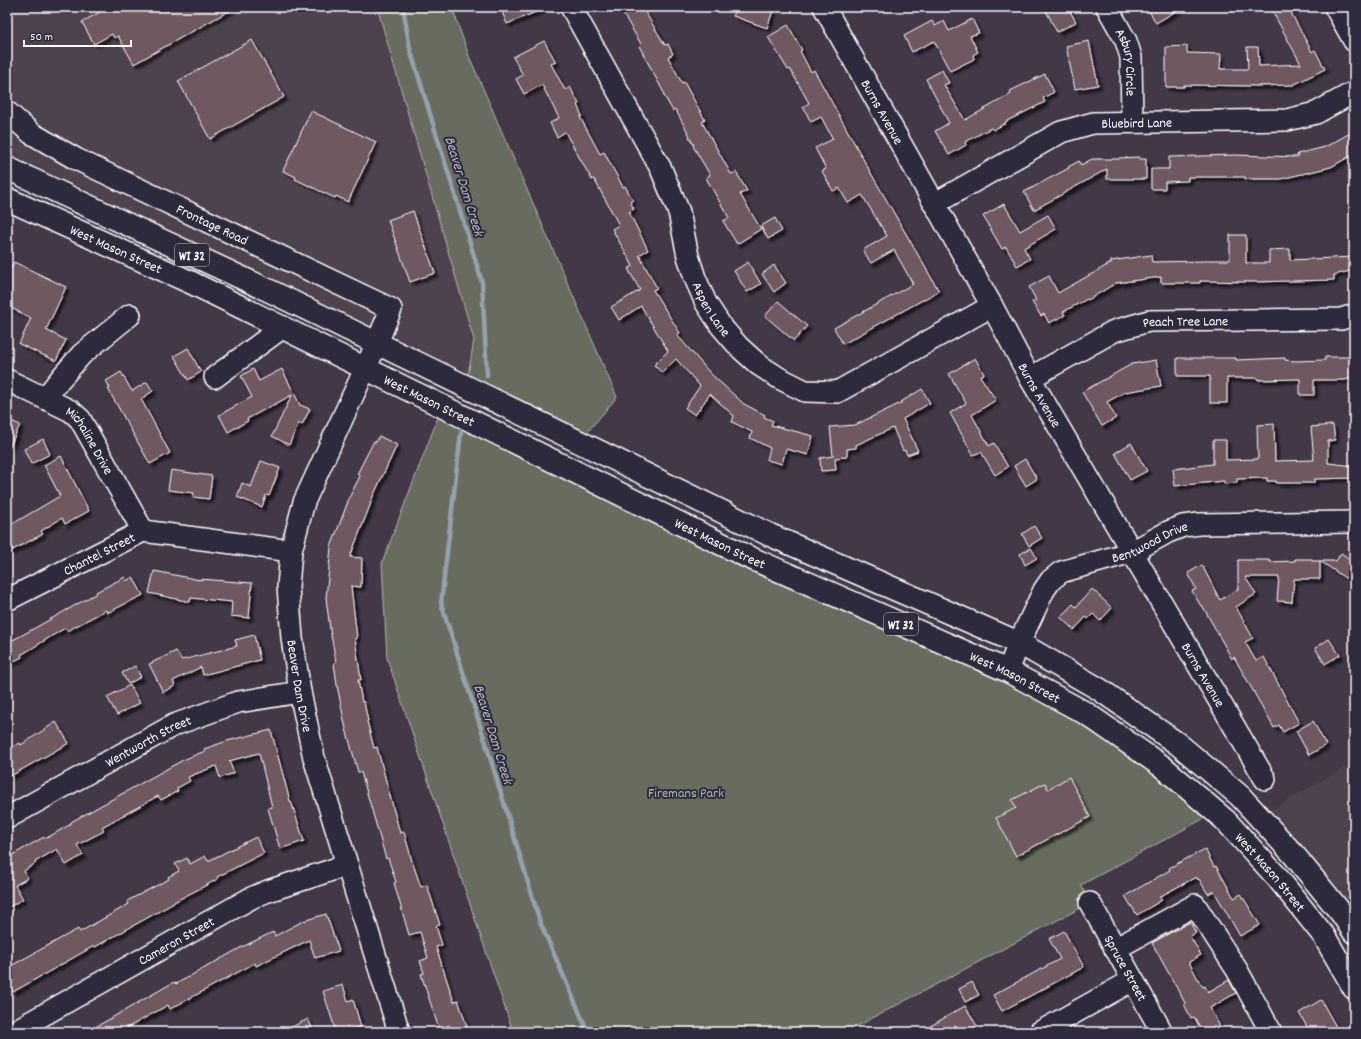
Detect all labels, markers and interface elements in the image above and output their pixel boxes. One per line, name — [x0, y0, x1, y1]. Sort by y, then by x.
scale bar — [24, 22, 131, 48]
street label: Asbury Circle — [1109, 25, 1140, 96]
text: 50 m — [30, 29, 53, 46]
street label: Burns Avenue — [855, 76, 907, 149]
street label: Bluebird Lane — [1101, 114, 1172, 135]
water label: Beaver Dam Creek — [437, 134, 489, 241]
street label: Frontage Road — [172, 200, 251, 252]
street label: West Mason Street — [66, 221, 165, 280]
road number: WI 32 — [175, 244, 209, 266]
street label: Aspen Lane — [686, 279, 734, 342]
street label: Peach Tree Lane — [1141, 312, 1228, 334]
street label: Burns Avenue — [1012, 360, 1065, 432]
street label: West Mason Street — [380, 371, 478, 433]
street label: Michaline Drive — [62, 402, 117, 479]
street label: West Mason Street — [670, 514, 768, 575]
street label: Bentwood Drive — [1110, 517, 1189, 569]
street label: Chantel Street — [60, 529, 139, 582]
road number: WI 32 — [884, 613, 918, 635]
street label: Beaver Dam Drive — [280, 639, 316, 734]
street label: Burns Avenue — [1175, 639, 1229, 712]
street label: West Mason Street — [966, 647, 1063, 710]
water label: Beaver Dam Creek — [466, 682, 518, 789]
street label: Wentworth Street — [102, 712, 194, 773]
park label: Firemans Park — [648, 784, 724, 804]
street label: West Mason Street — [1229, 829, 1309, 917]
street label: Cameron Street — [135, 913, 219, 971]
street label: Spruce Street — [1098, 932, 1151, 1005]

